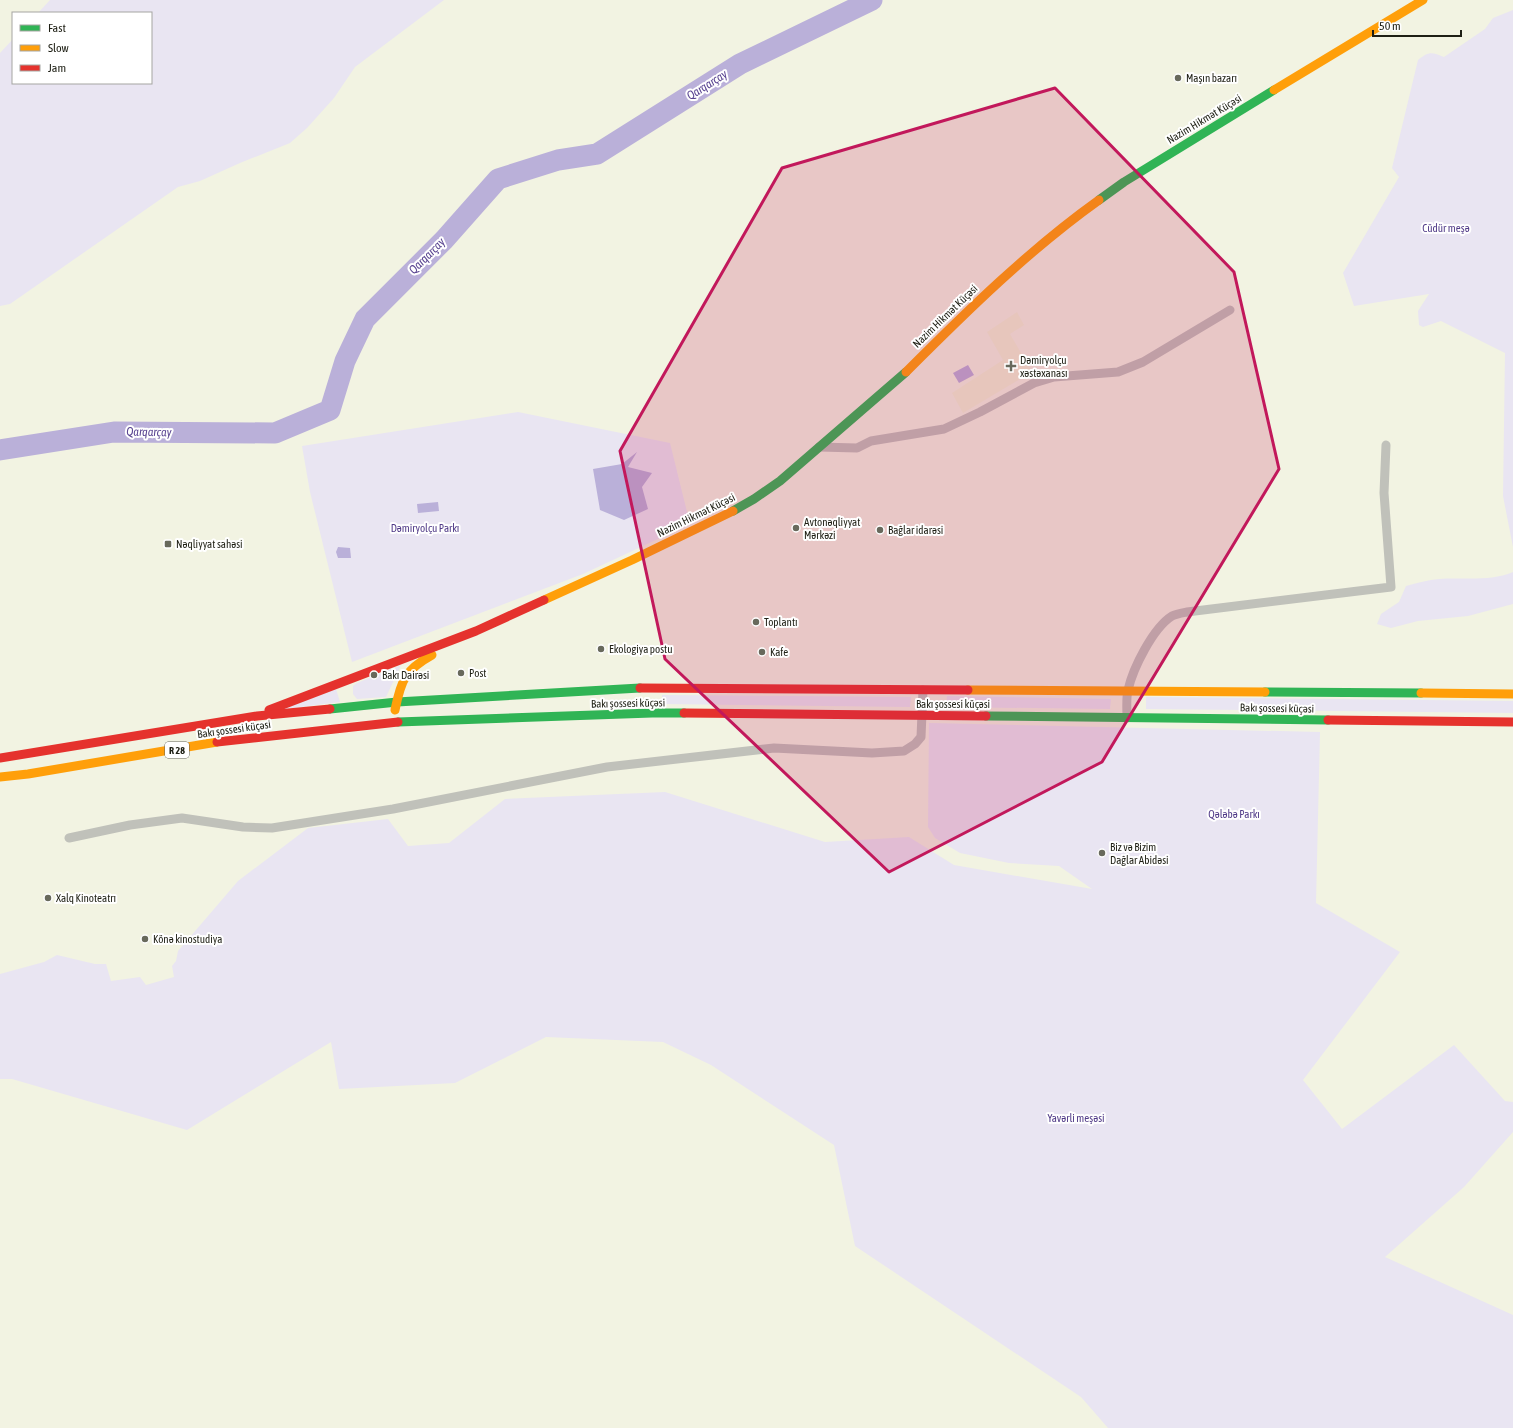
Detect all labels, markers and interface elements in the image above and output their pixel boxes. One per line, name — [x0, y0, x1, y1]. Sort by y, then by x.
legend — [12, 12, 152, 84]
scale bar — [1373, 12, 1461, 38]
text: 50 m — [1379, 19, 1401, 33]
text: Fast — [48, 21, 66, 35]
text: Slow — [48, 41, 69, 55]
text: Jam — [48, 61, 66, 75]
water label: Qarqarçay — [684, 67, 730, 103]
place label: Maşın bazarı — [1186, 72, 1237, 84]
marker: Maşın bazarı — [1173, 73, 1183, 83]
street label: Nazim Hikmət Küçəsi — [1165, 92, 1243, 146]
park label: Cüdür meşə — [1422, 222, 1470, 234]
water label: Qarqarçay — [406, 235, 448, 277]
street label: Nazim Hikmət Küçəsi — [910, 282, 980, 350]
place label: Dəmiryolçu xəstəxanası — [1020, 354, 1068, 379]
marker: Dəmiryolçu xəstəxanası — [1005, 360, 1017, 372]
water label: Qarqarçay — [126, 425, 172, 439]
street label: Nazim Hikmət Küçəsi — [655, 491, 737, 539]
place label: Avtonəqliyyat Mərkəzi — [804, 516, 860, 541]
park label: Dəmiryolçu Parkı — [391, 522, 459, 534]
marker: Avtonəqliyyat Mərkəzi — [791, 523, 801, 533]
place label: Bağlar idarəsi — [888, 524, 943, 536]
marker: Bağlar idarəsi — [875, 525, 885, 535]
place label: Nəqliyyat sahəsi — [176, 538, 243, 550]
marker: Nəqliyyat sahəsi — [163, 539, 173, 549]
place label: Toplantı — [764, 616, 798, 628]
marker: Toplantı — [751, 617, 761, 627]
place label: Ekologiya postu — [609, 643, 673, 655]
marker: Ekologiya postu — [596, 644, 606, 654]
place label: Kafe — [770, 646, 788, 658]
marker: Kafe — [757, 647, 767, 657]
place label: Post — [469, 667, 487, 679]
marker: Post — [456, 668, 466, 678]
place label: Bakı Dairəsi — [382, 669, 429, 681]
marker: Bakı Dairəsi — [369, 670, 379, 680]
street label: Bakı şossesi küçəsi — [591, 696, 665, 710]
street label: Bakı şossesi küçəsi — [916, 698, 990, 710]
street label: Bakı şossesi küçəsi — [1240, 701, 1314, 715]
street label: Bakı şossesi küçəsi — [196, 718, 272, 740]
road number: R 28 — [165, 742, 189, 758]
park label: Qələbə Parkı — [1208, 808, 1260, 820]
place label: Biz və Bizim Dağlar Abidəsi — [1110, 841, 1169, 866]
marker: Biz və Bizim Dağlar Abidəsi — [1097, 848, 1107, 858]
place label: Xalq Kinoteatrı — [56, 892, 116, 904]
marker: Xalq Kinoteatrı — [43, 893, 53, 903]
place label: Könə kinostudiya — [153, 933, 222, 945]
marker: Könə kinostudiya — [140, 934, 150, 944]
park label: Yavərli meşəsi — [1047, 1112, 1105, 1124]

